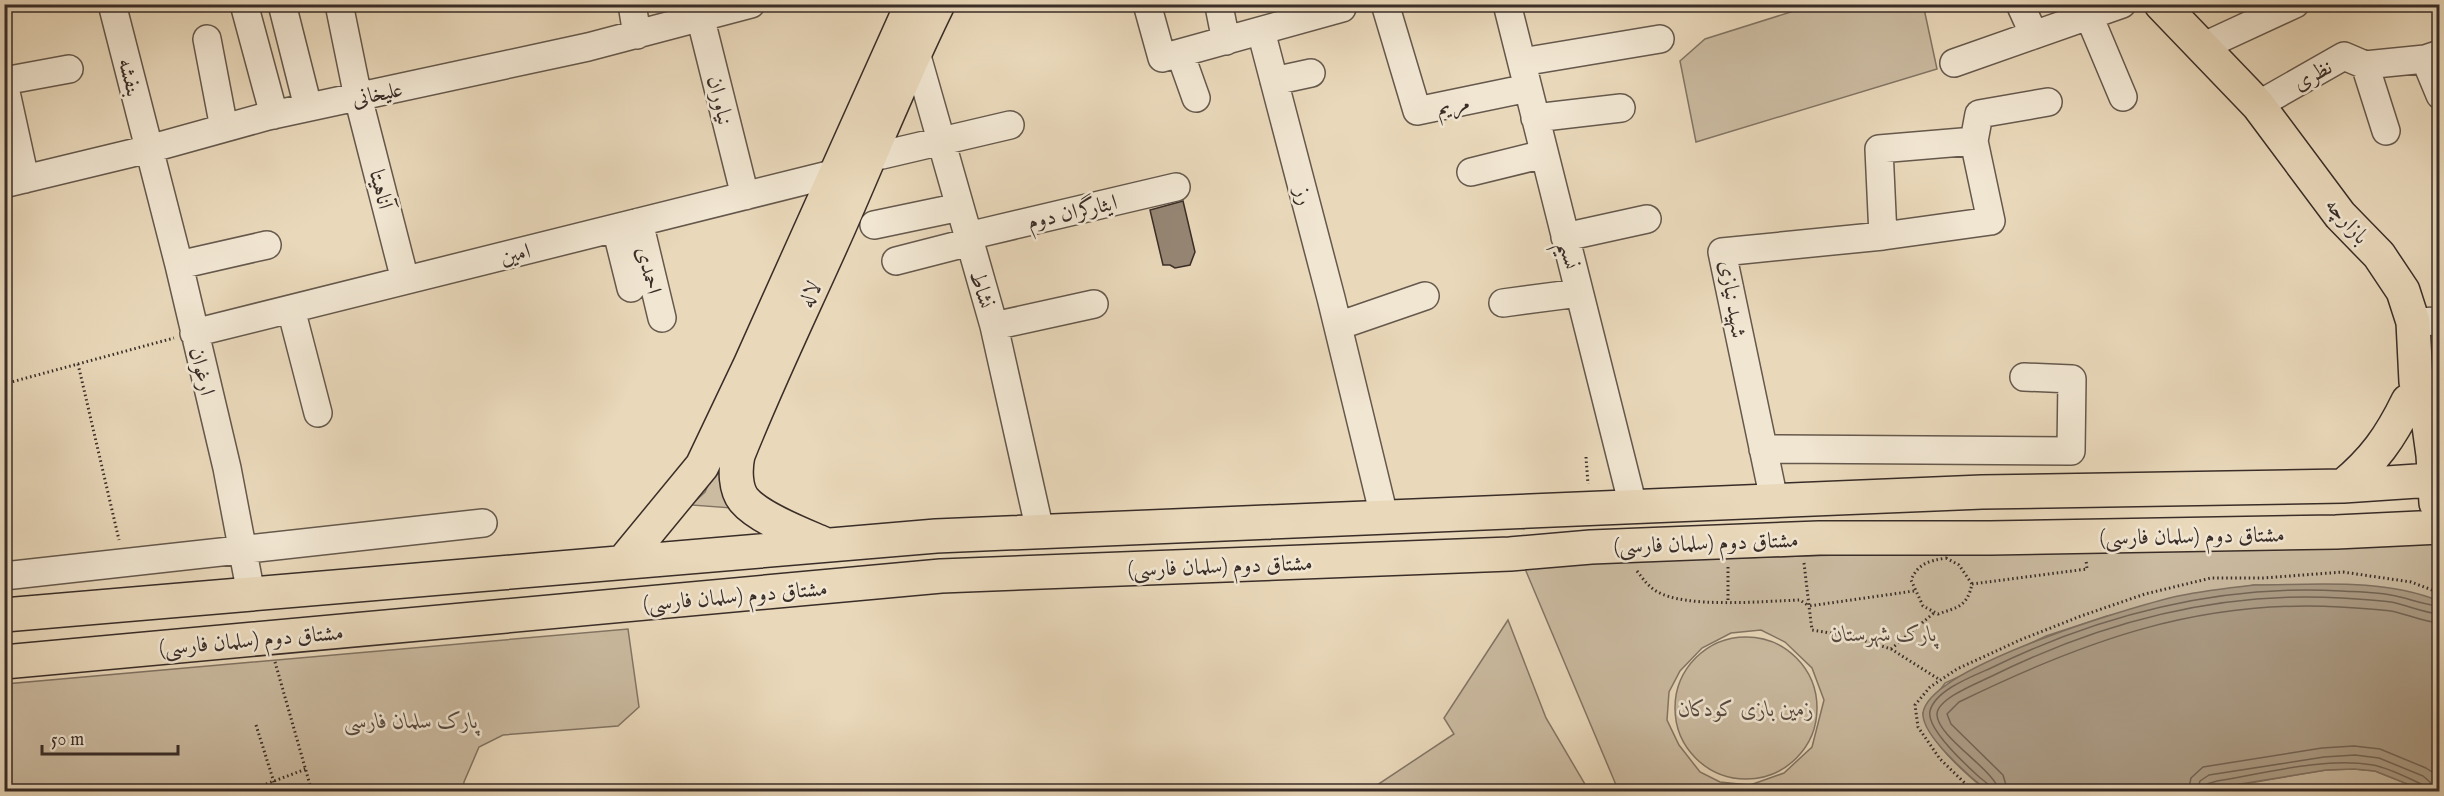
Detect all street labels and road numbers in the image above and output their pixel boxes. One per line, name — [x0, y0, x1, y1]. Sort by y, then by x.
street label: نظری — [2288, 54, 2338, 98]
street label: بنفشه — [111, 56, 147, 99]
street label: نیاوران — [699, 73, 739, 128]
street label: علیخانی — [349, 76, 405, 114]
street label: مریم — [1434, 89, 1473, 127]
street label: آناهیتا — [362, 167, 400, 214]
street label: رز — [1287, 182, 1319, 209]
street label: ایثارگران دوم — [1024, 187, 1121, 241]
street label: بازارچه — [2318, 192, 2375, 251]
street label: امین — [498, 238, 533, 272]
street label: نسیم — [1545, 239, 1585, 274]
street label: احمدی — [629, 244, 667, 297]
street label: شهید نیازی — [1712, 258, 1752, 340]
street label: نشاط — [962, 267, 1000, 312]
street label: لاله — [793, 277, 829, 313]
street label: ارغوان — [182, 344, 221, 399]
street label: مشتاق دوم (سلمان فارسی) — [2099, 521, 2285, 557]
street label: مشتاق دوم (سلمان فارسی) — [1613, 527, 1799, 565]
street label: مشتاق دوم (سلمان فارسی) — [1127, 550, 1313, 588]
street label: مشتاق دوم (سلمان فارسی) — [642, 575, 829, 623]
street label: مشتاق دوم (سلمان فارسی) — [158, 619, 345, 667]

